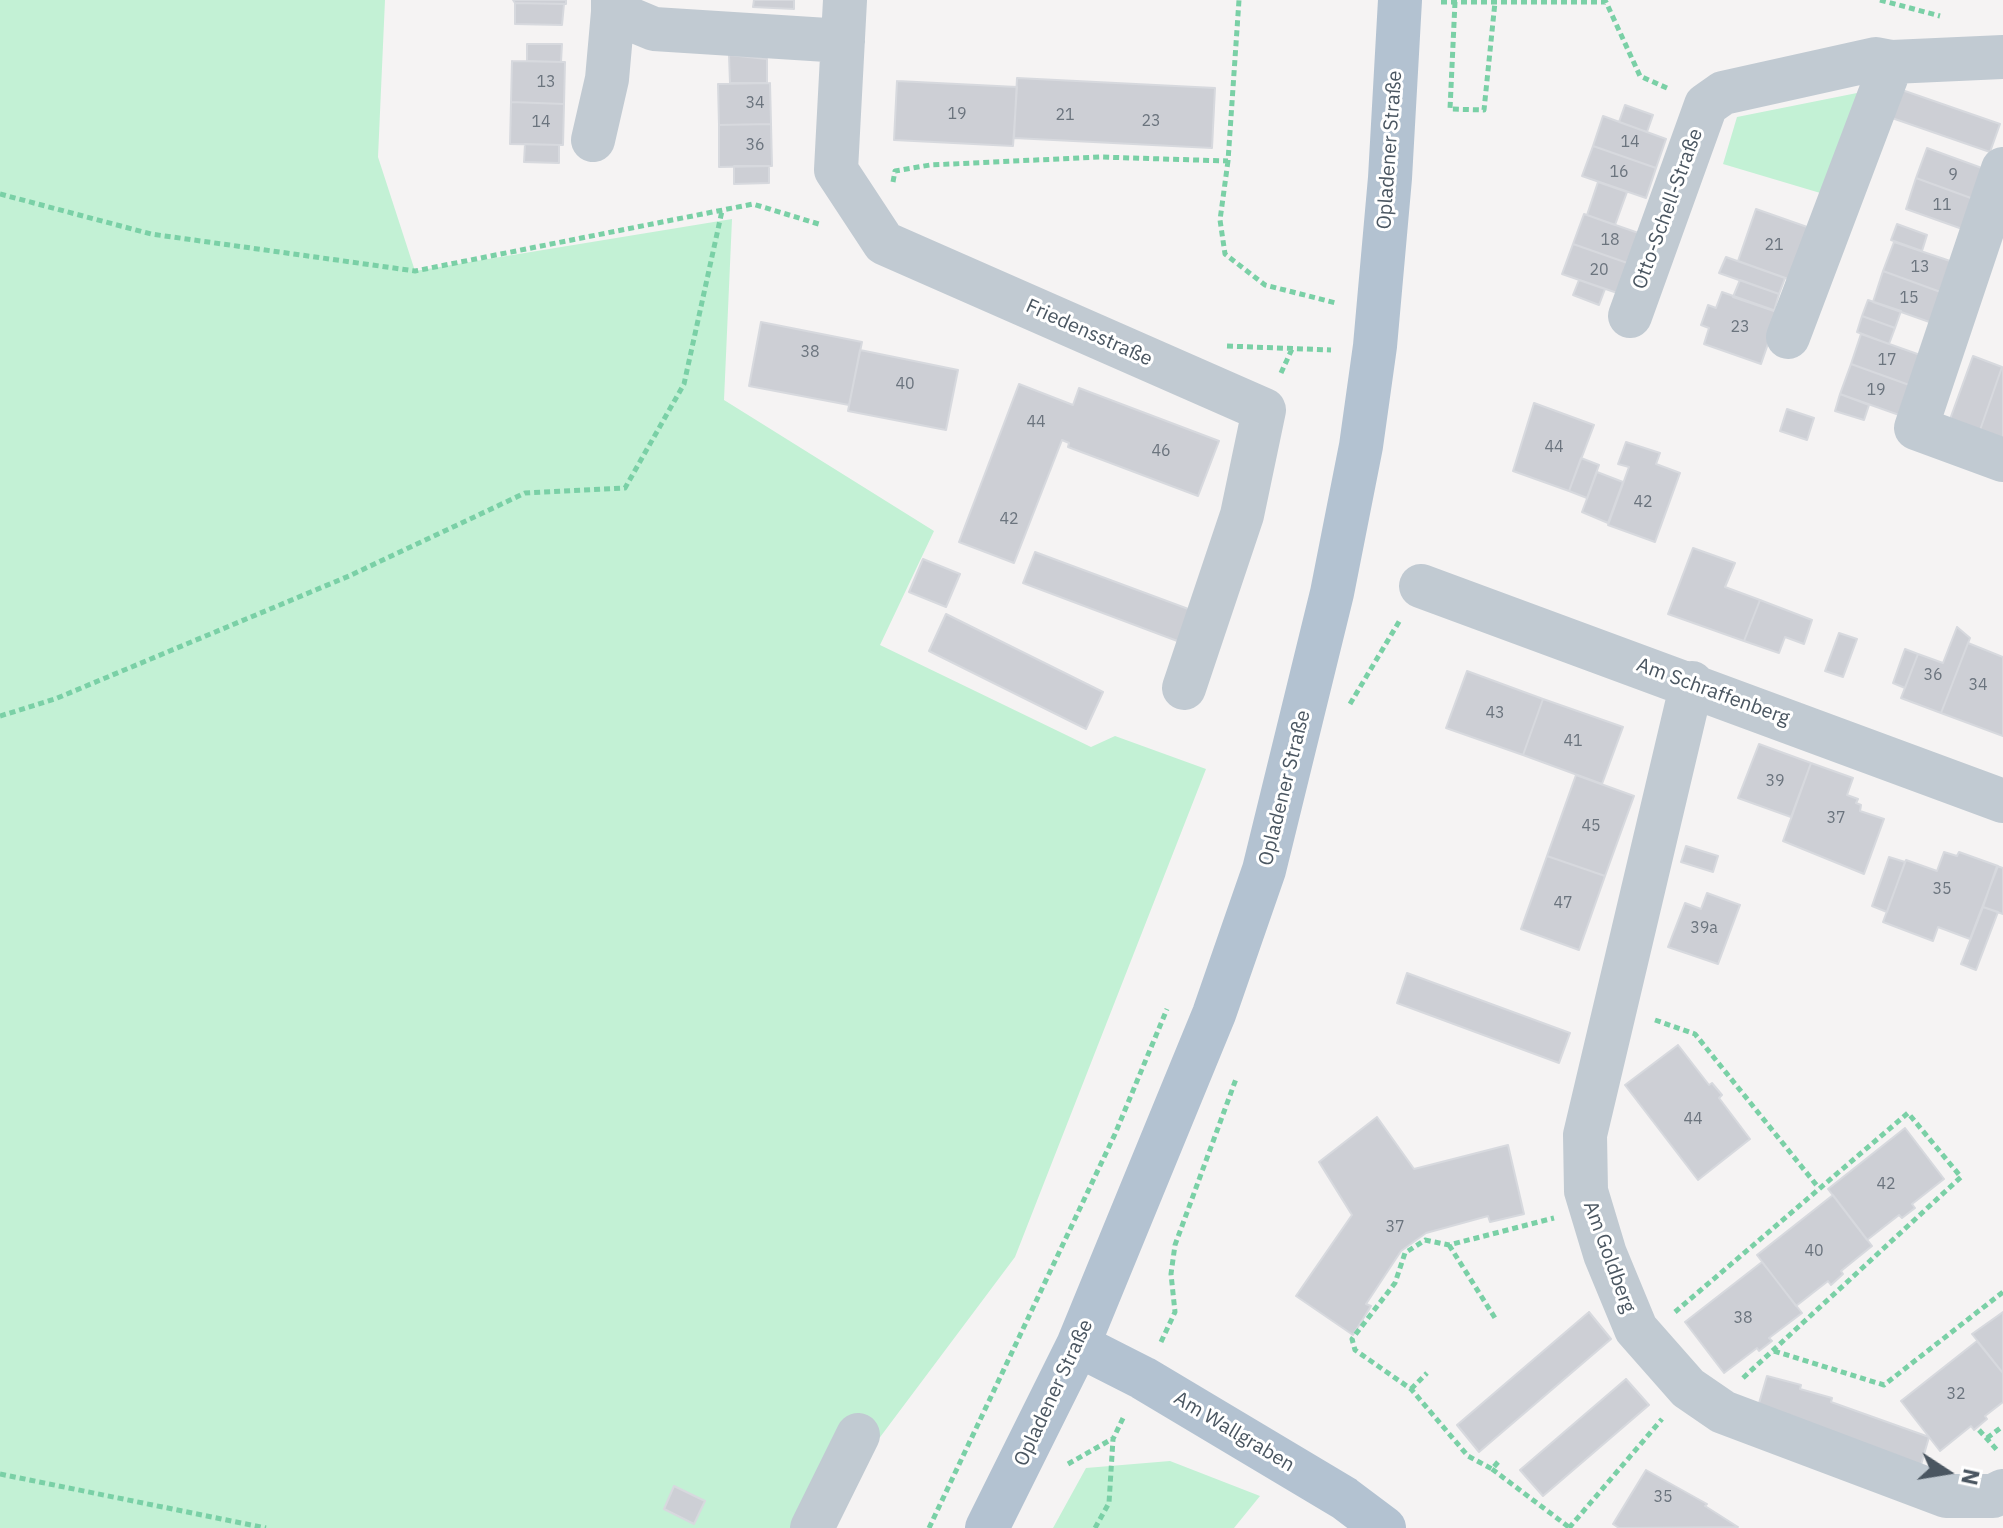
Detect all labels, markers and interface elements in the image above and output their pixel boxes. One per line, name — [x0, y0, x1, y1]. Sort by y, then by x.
street label: Opladener Straße — [1372, 70, 1408, 230]
house number: 13 — [536, 72, 556, 92]
house number: 34 — [745, 93, 765, 113]
house number: 19 — [947, 104, 967, 124]
house number: 21 — [1055, 105, 1075, 125]
house number: 23 — [1141, 111, 1161, 131]
house number: 14 — [531, 112, 551, 132]
street label: Otto-Schell-Straße — [1628, 125, 1708, 293]
house number: 14 — [1620, 132, 1640, 152]
house number: 36 — [745, 135, 765, 155]
house number: 16 — [1609, 162, 1629, 182]
house number: 9 — [1948, 165, 1958, 185]
house number: 11 — [1932, 195, 1952, 215]
house number: 18 — [1600, 230, 1620, 250]
house number: 21 — [1764, 235, 1784, 255]
house number: 13 — [1910, 257, 1930, 277]
house number: 20 — [1589, 260, 1609, 280]
house number: 15 — [1899, 288, 1919, 308]
street label: Friedensstraße — [1022, 294, 1156, 372]
house number: 23 — [1730, 317, 1750, 337]
house number: 38 — [800, 342, 820, 362]
house number: 17 — [1877, 350, 1897, 370]
house number: 40 — [895, 374, 915, 394]
house number: 19 — [1866, 380, 1886, 400]
house number: 44 — [1026, 412, 1046, 432]
house number: 44 — [1544, 437, 1564, 457]
house number: 46 — [1151, 441, 1171, 461]
house number: 42 — [1633, 492, 1653, 512]
house number: 42 — [999, 509, 1019, 529]
street label: Am Schraffenberg — [1633, 653, 1793, 731]
house number: 36 — [1923, 665, 1943, 685]
house number: 34 — [1968, 675, 1988, 695]
house number: 43 — [1485, 703, 1505, 723]
street label: Opladener Straße — [1254, 708, 1316, 868]
house number: 41 — [1563, 731, 1583, 751]
house number: 39 — [1765, 771, 1785, 791]
house number: 37 — [1826, 808, 1846, 828]
house number: 45 — [1581, 816, 1601, 836]
house number: 35 — [1932, 879, 1952, 899]
house number: 47 — [1553, 893, 1573, 913]
house number: 39a — [1690, 918, 1718, 938]
house number: 44 — [1683, 1109, 1703, 1129]
house number: 42 — [1876, 1174, 1896, 1194]
street label: Am Goldberg — [1578, 1198, 1640, 1316]
house number: 37 — [1385, 1217, 1405, 1237]
house number: 40 — [1804, 1241, 1824, 1261]
house number: 38 — [1733, 1308, 1753, 1328]
street label: Opladener Straße — [1009, 1316, 1099, 1470]
house number: 32 — [1946, 1384, 1966, 1404]
street label: Am Wallgraben — [1169, 1387, 1299, 1477]
north arrow — [1907, 1432, 1987, 1512]
text: N — [1955, 1466, 1987, 1488]
house number: 35 — [1653, 1487, 1673, 1507]

